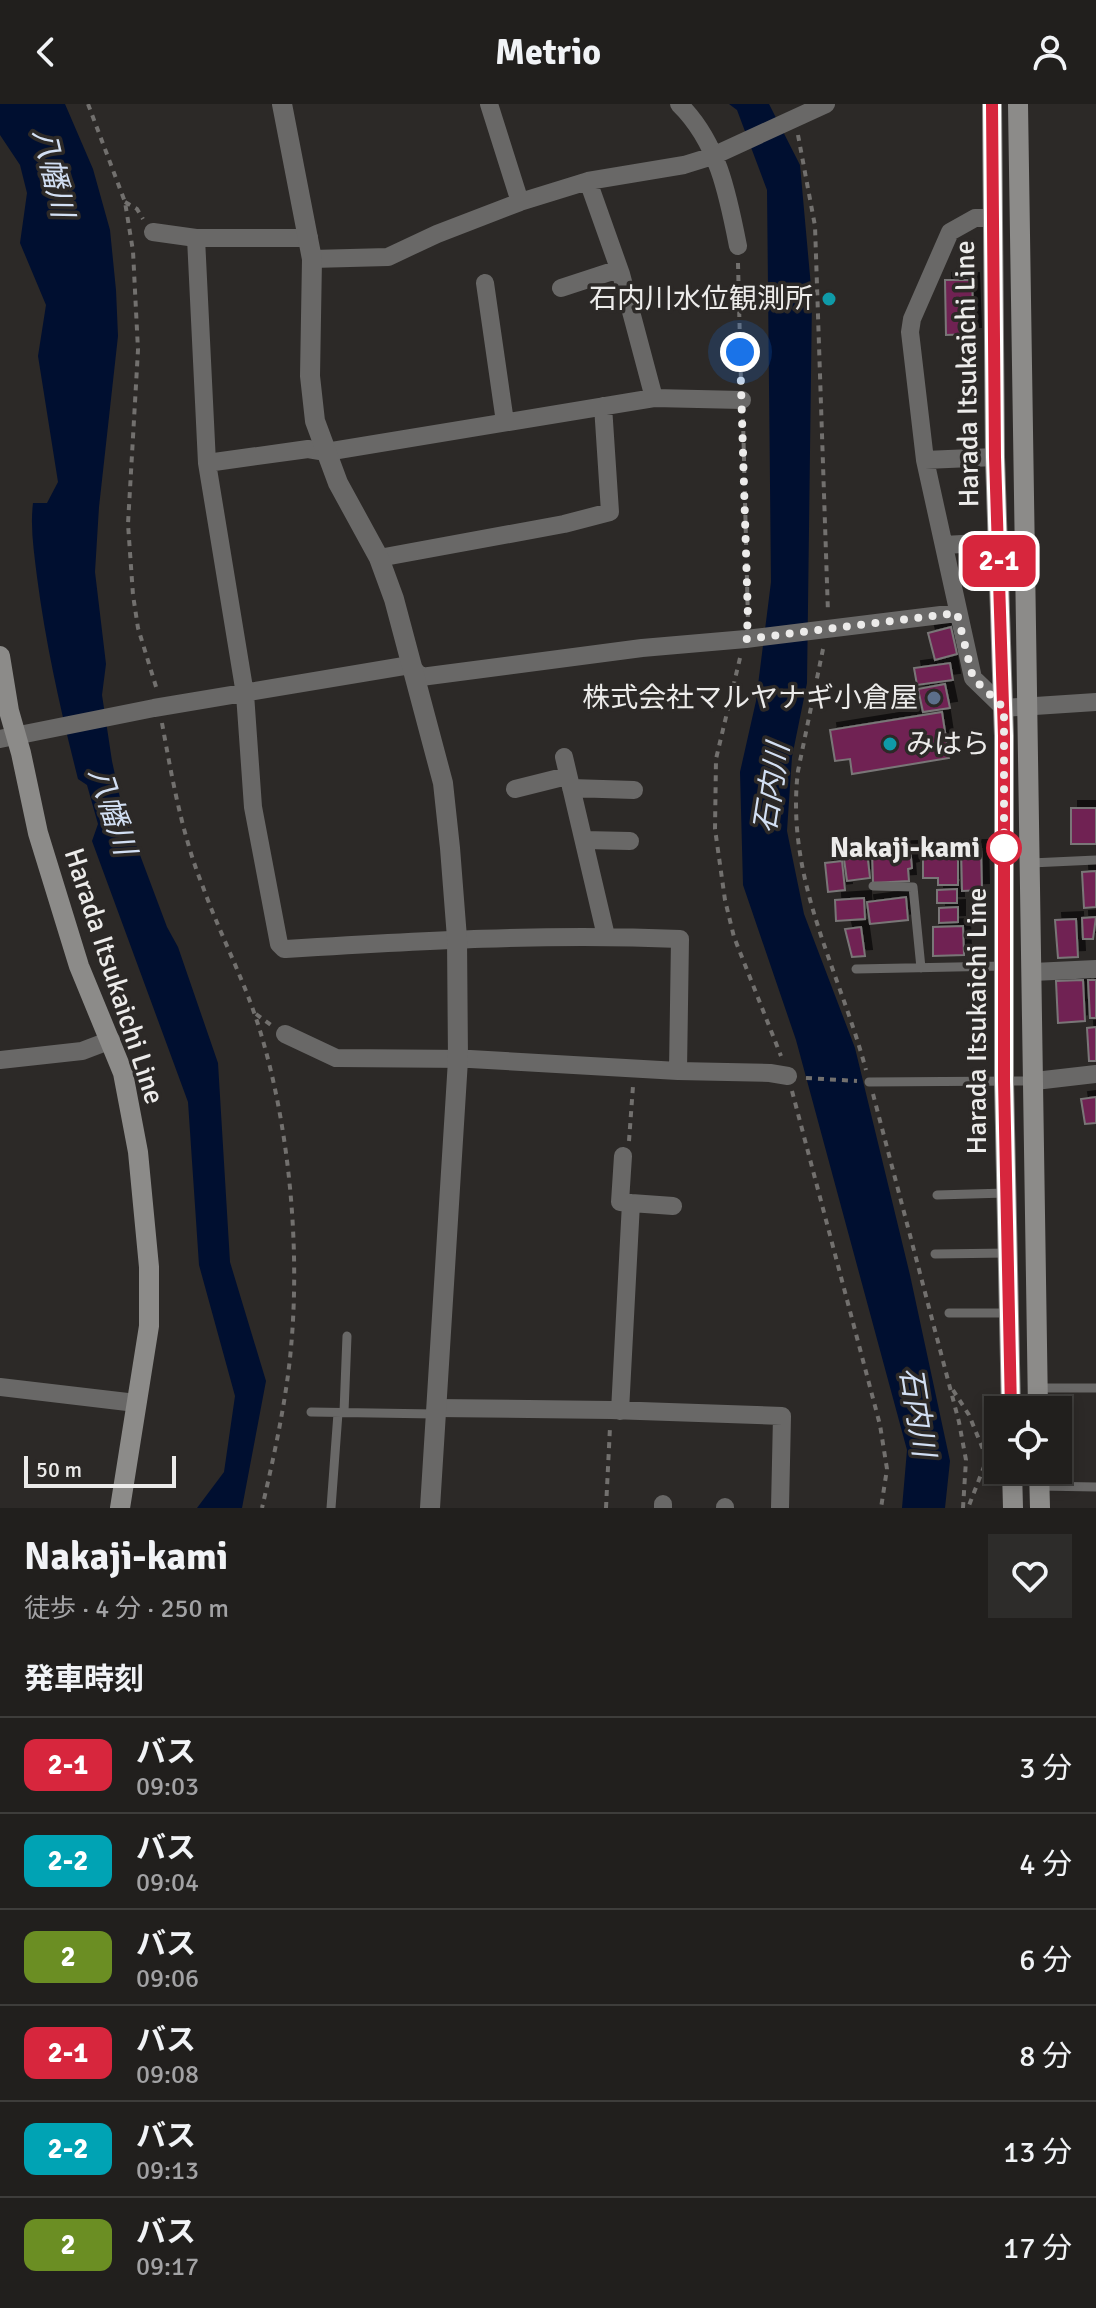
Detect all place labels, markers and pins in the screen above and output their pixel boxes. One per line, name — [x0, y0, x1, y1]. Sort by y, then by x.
place label: 石内川水位観測所 — [589, 282, 813, 316]
marker: 石内川水位観測所 — [820, 290, 838, 308]
place label: 株式会社マルヤナギ小倉屋 — [582, 681, 918, 715]
marker: 株式会社マルヤナギ小倉屋 — [925, 689, 943, 707]
place label: みはら — [906, 727, 990, 761]
marker: みはら — [881, 735, 899, 753]
place label: Nakaji-kami — [830, 831, 980, 865]
marker: Nakaji-kami — [987, 831, 1021, 865]

